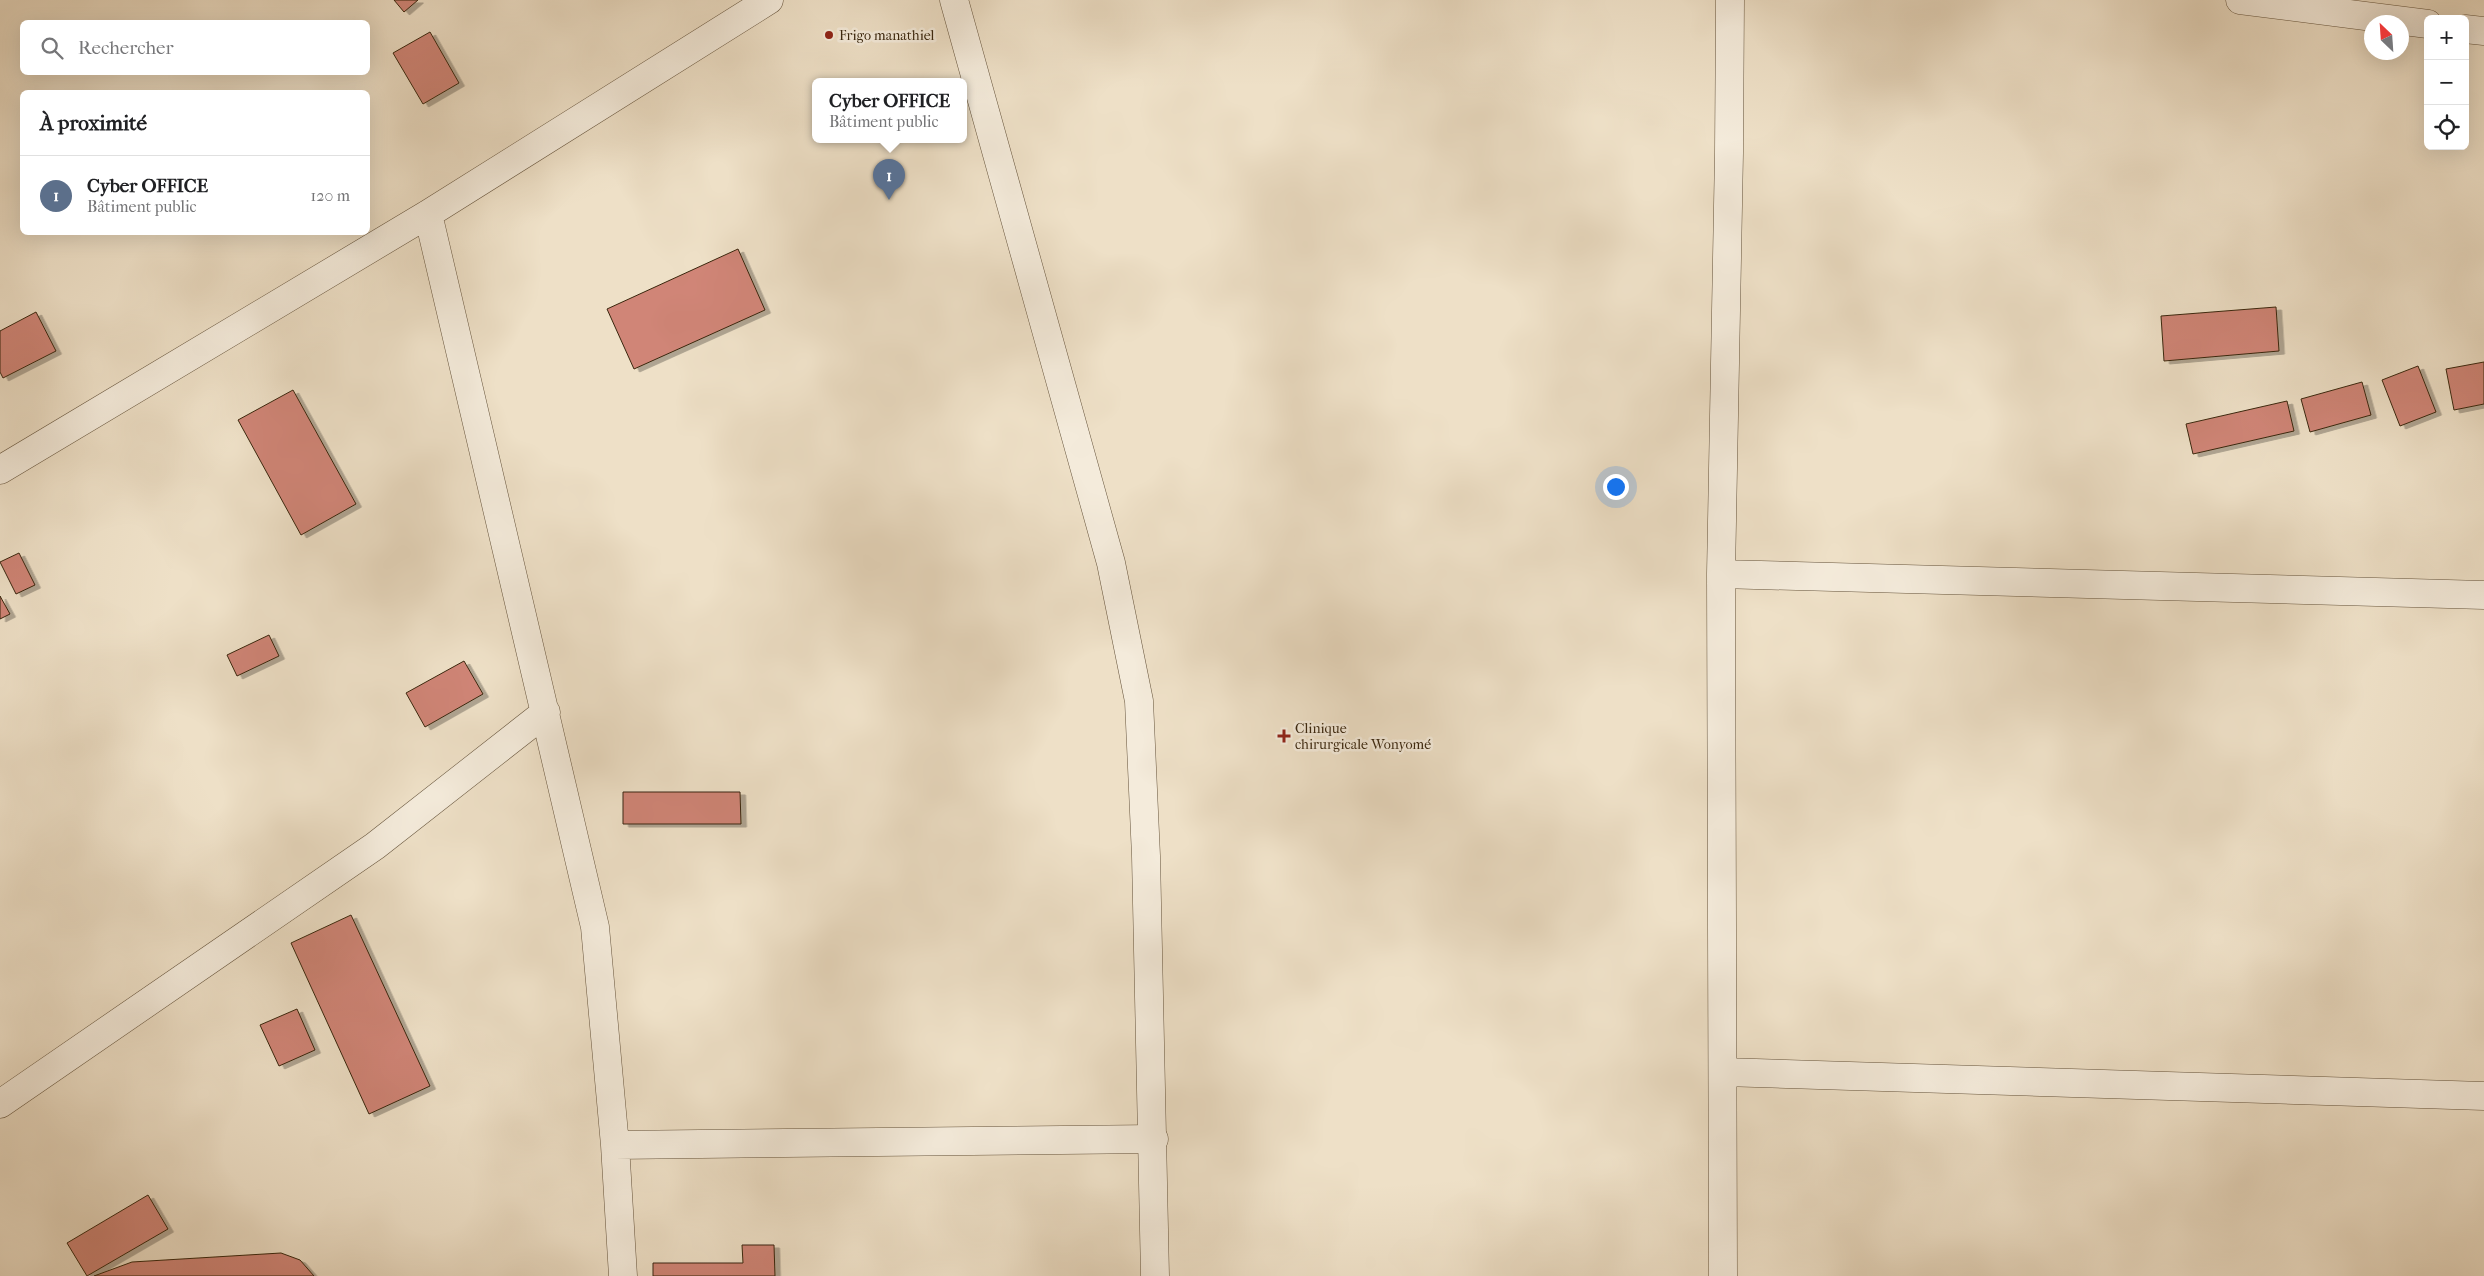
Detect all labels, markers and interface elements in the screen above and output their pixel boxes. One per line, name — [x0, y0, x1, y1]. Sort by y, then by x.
north arrow — [2364, 15, 2409, 60]
map controls — [2424, 15, 2469, 150]
button: + — [2424, 15, 2469, 60]
search box — [20, 20, 370, 75]
place label: Frigo manathiel — [839, 27, 935, 44]
marker: Frigo manathiel — [823, 29, 835, 41]
icon: search — [38, 34, 66, 62]
text: Rechercher — [78, 37, 174, 59]
button: − — [2424, 60, 2469, 105]
popup — [812, 78, 967, 143]
text: Cyber OFFICE — [829, 90, 950, 112]
button: locate — [2424, 105, 2469, 150]
text: À proximité — [40, 111, 147, 135]
text: Bâtiment public — [829, 112, 939, 131]
pin: 1 — [873, 159, 905, 200]
text: Cyber OFFICE — [87, 175, 208, 197]
text: 1 — [53, 186, 59, 205]
text: 120 m — [311, 186, 350, 205]
text: Bâtiment public — [87, 197, 197, 216]
your location — [1603, 474, 1629, 500]
place label: Clinique chirurgicale Wonyomé — [1295, 720, 1431, 753]
marker: Clinique chirurgicale Wonyomé — [1277, 729, 1291, 743]

